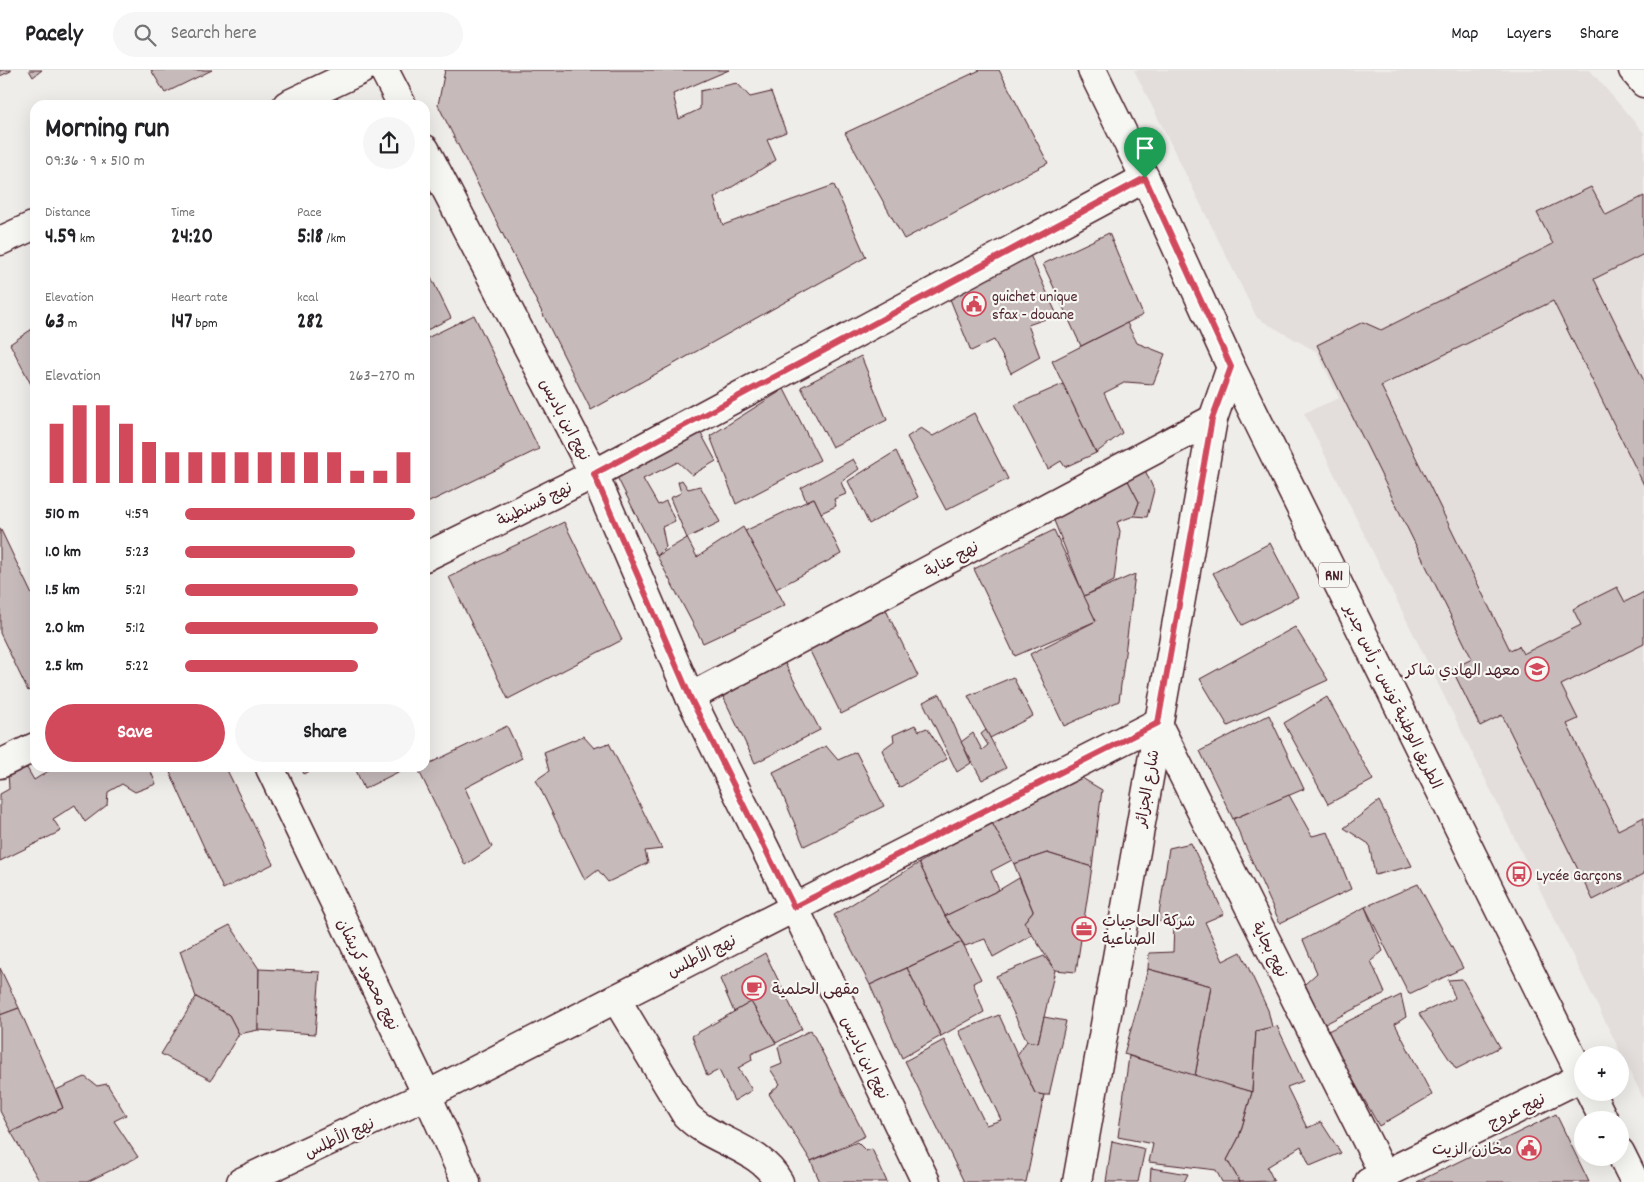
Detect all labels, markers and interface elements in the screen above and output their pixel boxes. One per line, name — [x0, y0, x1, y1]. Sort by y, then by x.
search box — [113, 12, 463, 57]
text: Pacely — [25, 18, 83, 52]
icon: search — [131, 21, 159, 49]
text: Search here — [171, 21, 257, 48]
text: Map — [1451, 22, 1478, 47]
text: Layers — [1506, 22, 1552, 47]
text: Share — [1580, 22, 1619, 47]
text: Morning run — [45, 111, 169, 151]
button: share — [363, 117, 415, 169]
pin — [1124, 127, 1166, 178]
icon: arrive — [1131, 134, 1159, 162]
text: 09:36 · 9 × 510 m — [45, 150, 145, 173]
text: Distance — [45, 203, 91, 223]
text: Time — [171, 203, 195, 223]
text: Pace — [297, 203, 322, 223]
text: 4.59 — [45, 223, 77, 253]
text: 24:20 — [171, 223, 213, 253]
text: 5:18 — [297, 223, 323, 253]
text: km — [77, 229, 95, 249]
text: /km — [323, 229, 346, 249]
place label: guichet unique sfax - douane — [992, 286, 1077, 327]
text: Elevation — [45, 288, 94, 308]
text: Heart rate — [171, 288, 228, 308]
text: kcal — [297, 288, 318, 308]
public building icon: guichet unique sfax - douane — [961, 291, 987, 317]
text: 63 — [45, 308, 65, 338]
text: 147 — [171, 308, 192, 338]
text: 282 — [297, 308, 324, 338]
text: m — [65, 314, 77, 334]
text: bpm — [192, 314, 218, 334]
text: Elevation — [45, 365, 101, 388]
text: 263–270 m — [349, 365, 415, 388]
street label: نهج ابن باديس — [532, 375, 595, 465]
street label: نهج قسنطينة — [494, 477, 577, 533]
text: 510 m — [45, 503, 79, 526]
text: 4:59 — [125, 503, 149, 526]
street label: نهج عنابة — [921, 536, 983, 584]
text: 1.0 km — [45, 541, 81, 564]
text: 5:23 — [125, 541, 149, 564]
road number: RN1 — [1319, 562, 1349, 588]
text: 1.5 km — [45, 579, 80, 602]
text: 5:21 — [125, 579, 146, 602]
street label: الطريق الوطنية تونس - رأس جدير — [1336, 599, 1447, 793]
text: 2.0 km — [45, 617, 85, 640]
text: 5:12 — [125, 617, 146, 640]
text: 2.5 km — [45, 655, 83, 678]
text: 5:22 — [125, 655, 149, 678]
school or university icon: معهد الهادي شاكر — [1524, 656, 1550, 682]
place label: معهد الهادي شاكر — [1404, 660, 1520, 683]
button: Save — [45, 704, 225, 762]
button: Share — [235, 704, 415, 762]
street label: شارع الجزائر — [1130, 748, 1167, 831]
bus stop icon: Lycée Garçons — [1506, 861, 1532, 887]
place label: Lycée Garçons — [1536, 865, 1623, 888]
place label: شركة الحاجيات الصناعية — [1102, 911, 1195, 952]
street label: نهج محمود كريشان — [330, 915, 404, 1035]
office icon: شركة الحاجيات الصناعية — [1071, 916, 1097, 942]
street label: نهج بجاية — [1245, 918, 1293, 982]
street label: نهج الأطلس — [663, 929, 741, 984]
cafe icon: مقهى الحلمية — [741, 975, 767, 1001]
place label: مقهى الحلمية — [772, 979, 860, 1002]
street label: نهج ابن باديس — [834, 1013, 894, 1104]
map controls — [1574, 1046, 1629, 1166]
button: + — [1574, 1046, 1629, 1101]
street label: نهج عروج — [1484, 1088, 1550, 1136]
button: − — [1574, 1111, 1629, 1166]
street label: نهج الأطلس — [301, 1112, 379, 1166]
public building icon: مخازن الزيت — [1516, 1135, 1542, 1161]
place label: مخازن الزيت — [1432, 1139, 1512, 1162]

